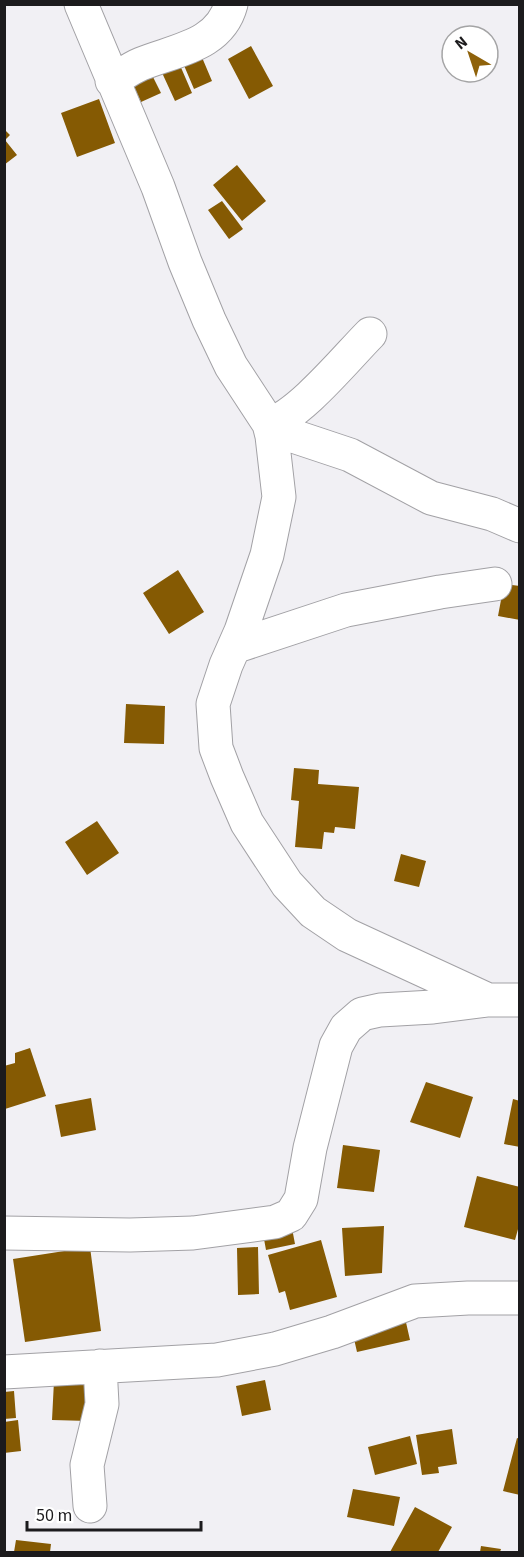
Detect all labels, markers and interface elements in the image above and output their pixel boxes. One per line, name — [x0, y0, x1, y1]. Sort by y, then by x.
north arrow — [440, 24, 500, 84]
text: N — [450, 31, 472, 55]
scale bar — [27, 1494, 201, 1532]
text: 50 m — [36, 1503, 72, 1528]

